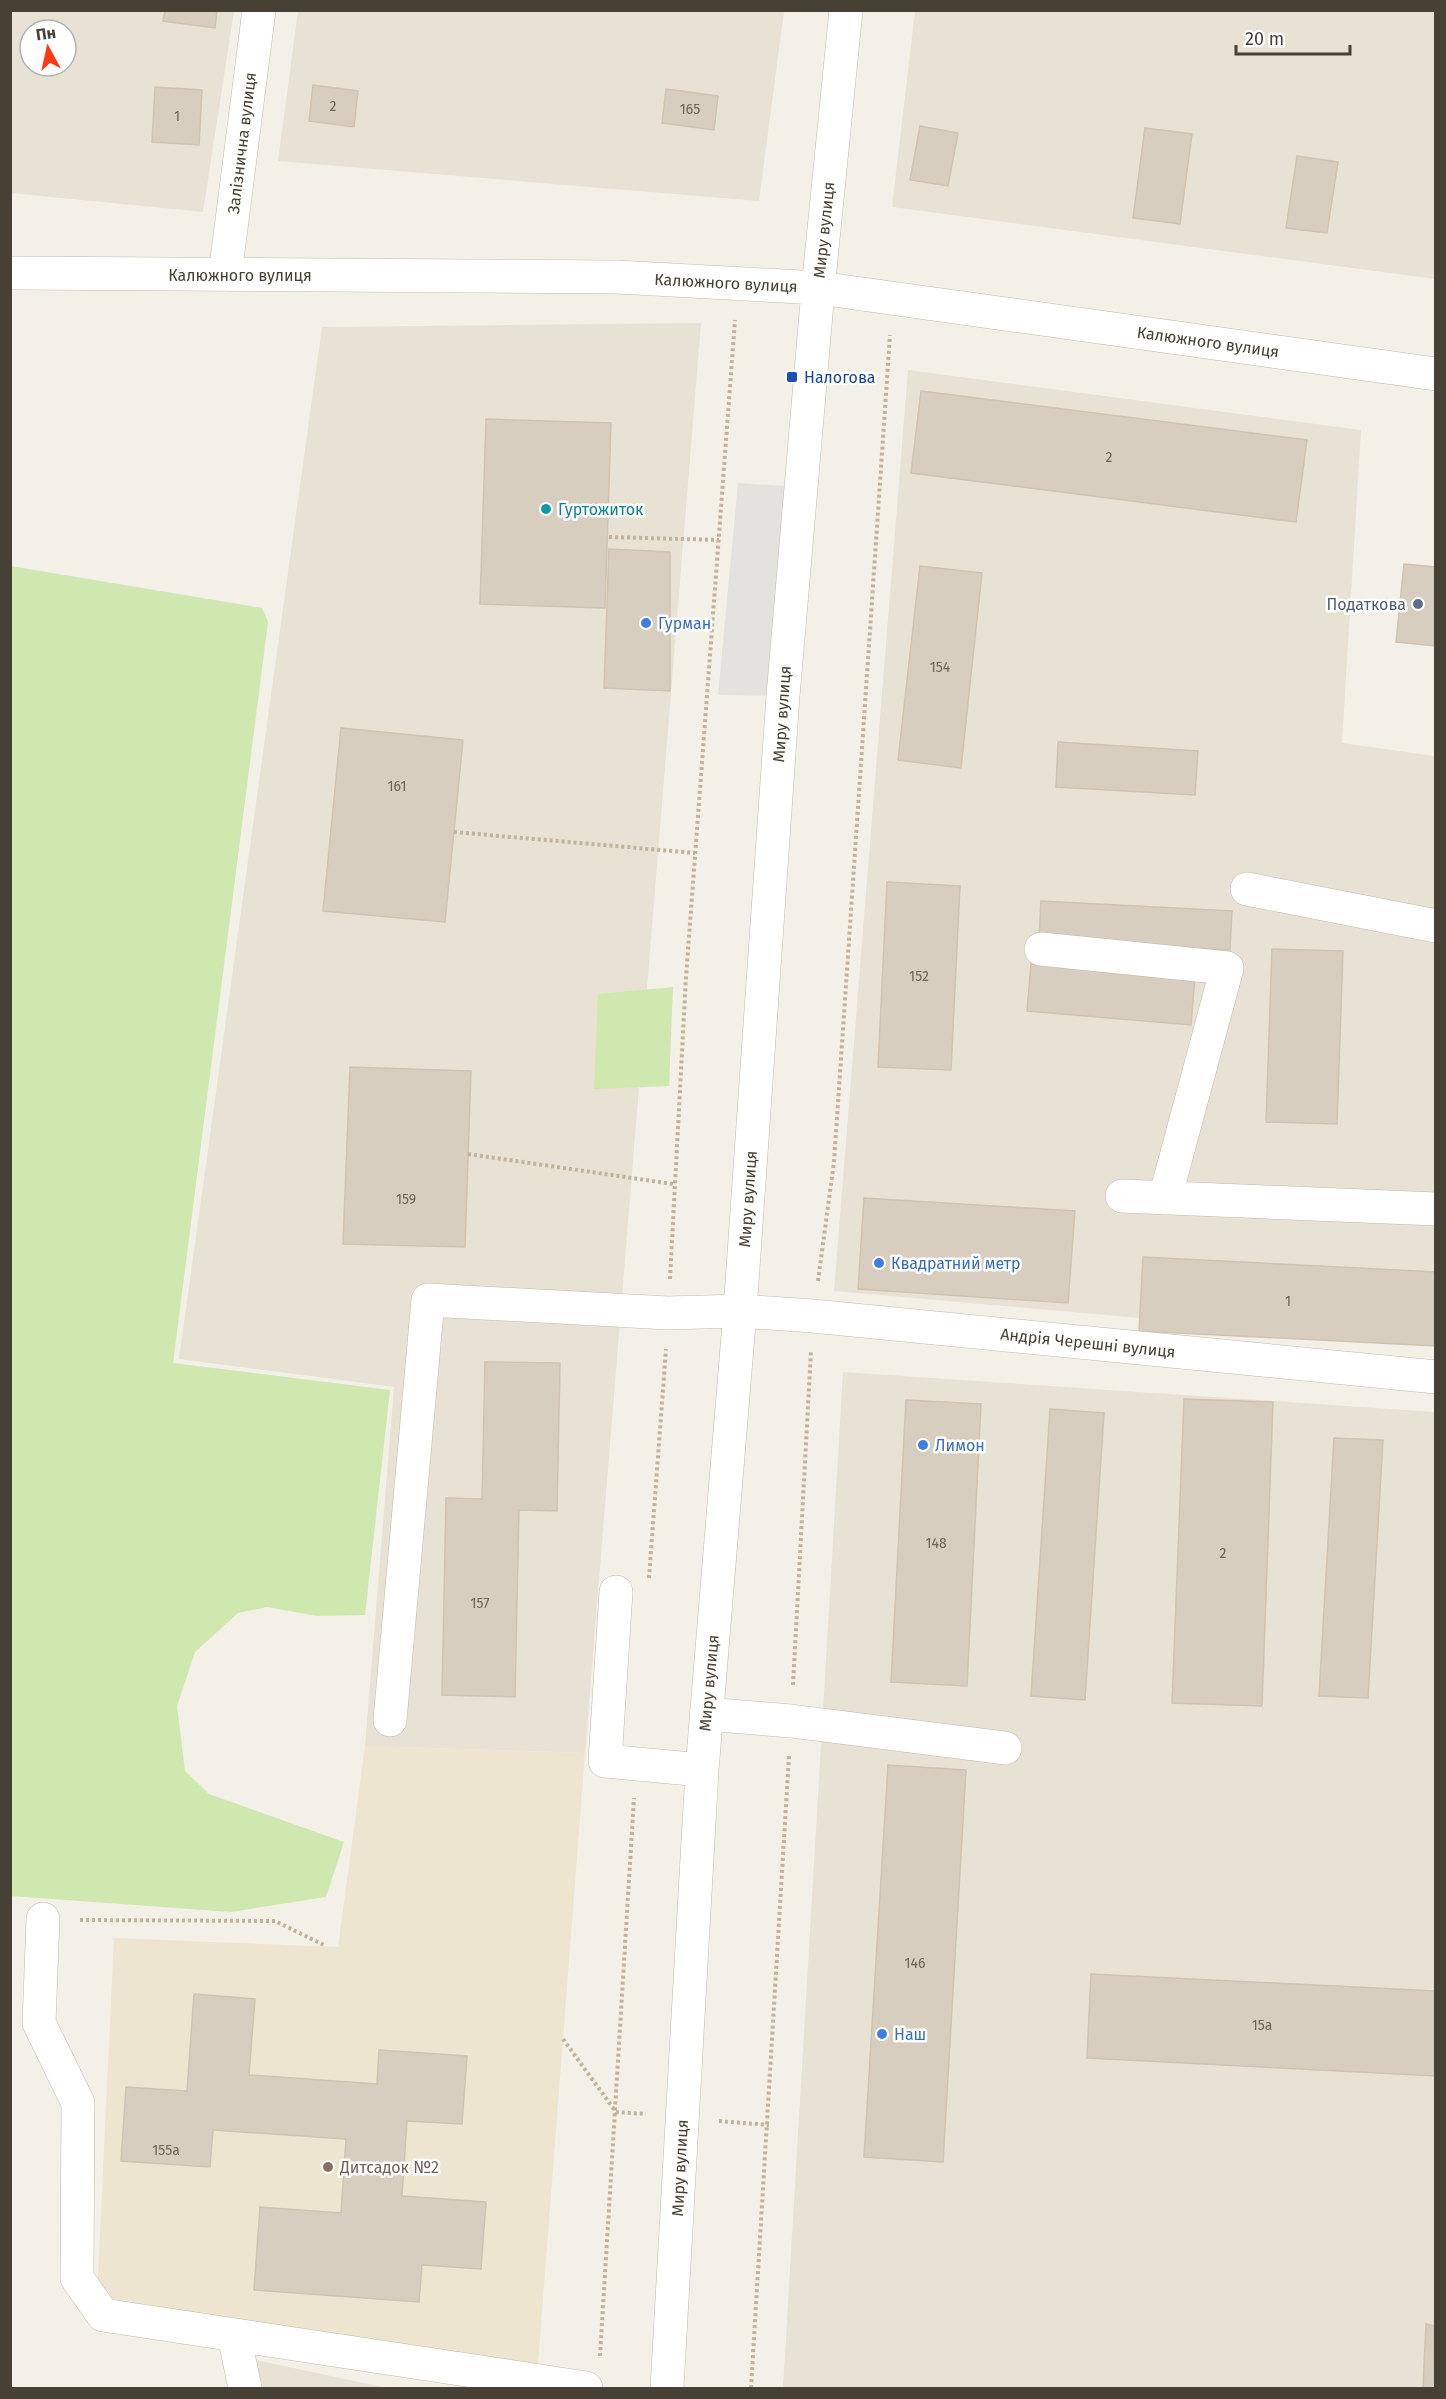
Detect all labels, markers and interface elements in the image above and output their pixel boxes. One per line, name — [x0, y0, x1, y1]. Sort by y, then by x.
north arrow — [18, 18, 78, 78]
scale bar — [1236, 18, 1350, 56]
text: Пн — [35, 23, 57, 44]
text: 20 m — [1245, 28, 1284, 50]
street label: Залізнична вулиця — [224, 71, 260, 215]
house number: 2 — [330, 98, 337, 115]
house number: 165 — [680, 101, 700, 118]
house number: 1 — [174, 108, 180, 125]
street label: Миру вулиця — [809, 181, 839, 279]
street label: Калюжного вулиця — [168, 266, 312, 285]
street label: Калюжного вулиця — [654, 270, 798, 296]
street label: Калюжного вулиця — [1136, 323, 1280, 361]
place label: Налогова — [804, 368, 876, 387]
marker: Налогова — [785, 370, 799, 384]
house number: 2 — [1106, 449, 1113, 466]
place label: Гуртожиток — [558, 500, 644, 519]
marker: Гуртожиток — [539, 502, 553, 516]
place label: Податкова — [1326, 595, 1406, 614]
marker: Податкова — [1411, 597, 1425, 611]
place label: Гурман — [658, 614, 711, 633]
marker: Гурман — [639, 616, 653, 630]
house number: 154 — [930, 659, 951, 676]
street label: Миру вулиця — [769, 665, 795, 763]
house number: 161 — [388, 778, 406, 795]
house number: 152 — [909, 968, 929, 985]
street label: Миру вулиця — [735, 1150, 761, 1248]
house number: 159 — [396, 1191, 416, 1208]
place label: Квадратний метр — [891, 1254, 1021, 1273]
marker: Квадратний метр — [872, 1256, 886, 1270]
house number: 1 — [1285, 1293, 1291, 1310]
street label: Андрія Черешні вулиця — [1000, 1324, 1176, 1362]
place label: Лимон — [935, 1436, 985, 1455]
marker: Лимон — [916, 1438, 930, 1452]
house number: 148 — [925, 1535, 947, 1552]
house number: 2 — [1220, 1545, 1227, 1562]
house number: 157 — [471, 1595, 489, 1612]
street label: Миру вулиця — [695, 1634, 723, 1732]
house number: 146 — [905, 1955, 925, 1972]
house number: 15а — [1252, 2017, 1272, 2034]
place label: Наш — [894, 2025, 926, 2044]
marker: Наш — [875, 2027, 889, 2041]
street label: Миру вулиця — [668, 2119, 692, 2217]
house number: 155а — [152, 2142, 180, 2159]
place label: Дитсадок №2 — [339, 2158, 439, 2177]
marker: Дитсадок №2 — [321, 2160, 335, 2174]

